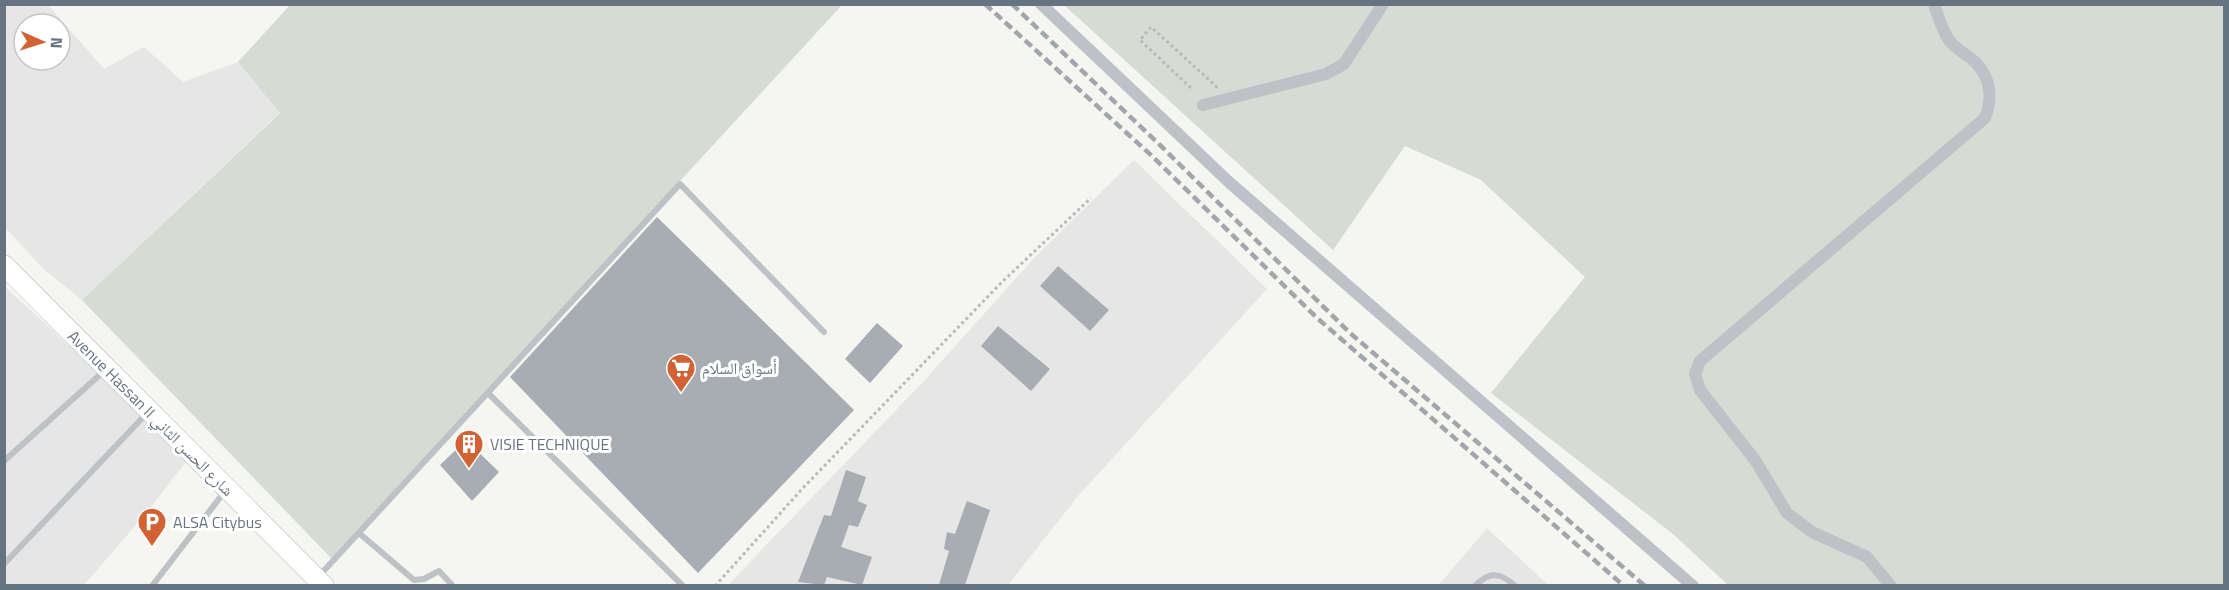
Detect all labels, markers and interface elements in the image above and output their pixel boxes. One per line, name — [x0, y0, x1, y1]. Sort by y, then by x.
north arrow — [12, 12, 72, 72]
text: N — [45, 37, 69, 49]
street label: Avenue Hassan II شارع الحسن الثاني — [62, 324, 240, 502]
supermarket icon: أسواق السلام — [665, 352, 697, 394]
place label: أسواق السلام — [702, 356, 777, 380]
building icon: VISIE TECHNIQUE — [453, 428, 485, 470]
place label: VISIE TECHNIQUE — [490, 432, 609, 456]
parking icon: ALSA Citybus — [136, 506, 168, 548]
place label: ALSA Citybus — [173, 510, 262, 534]

